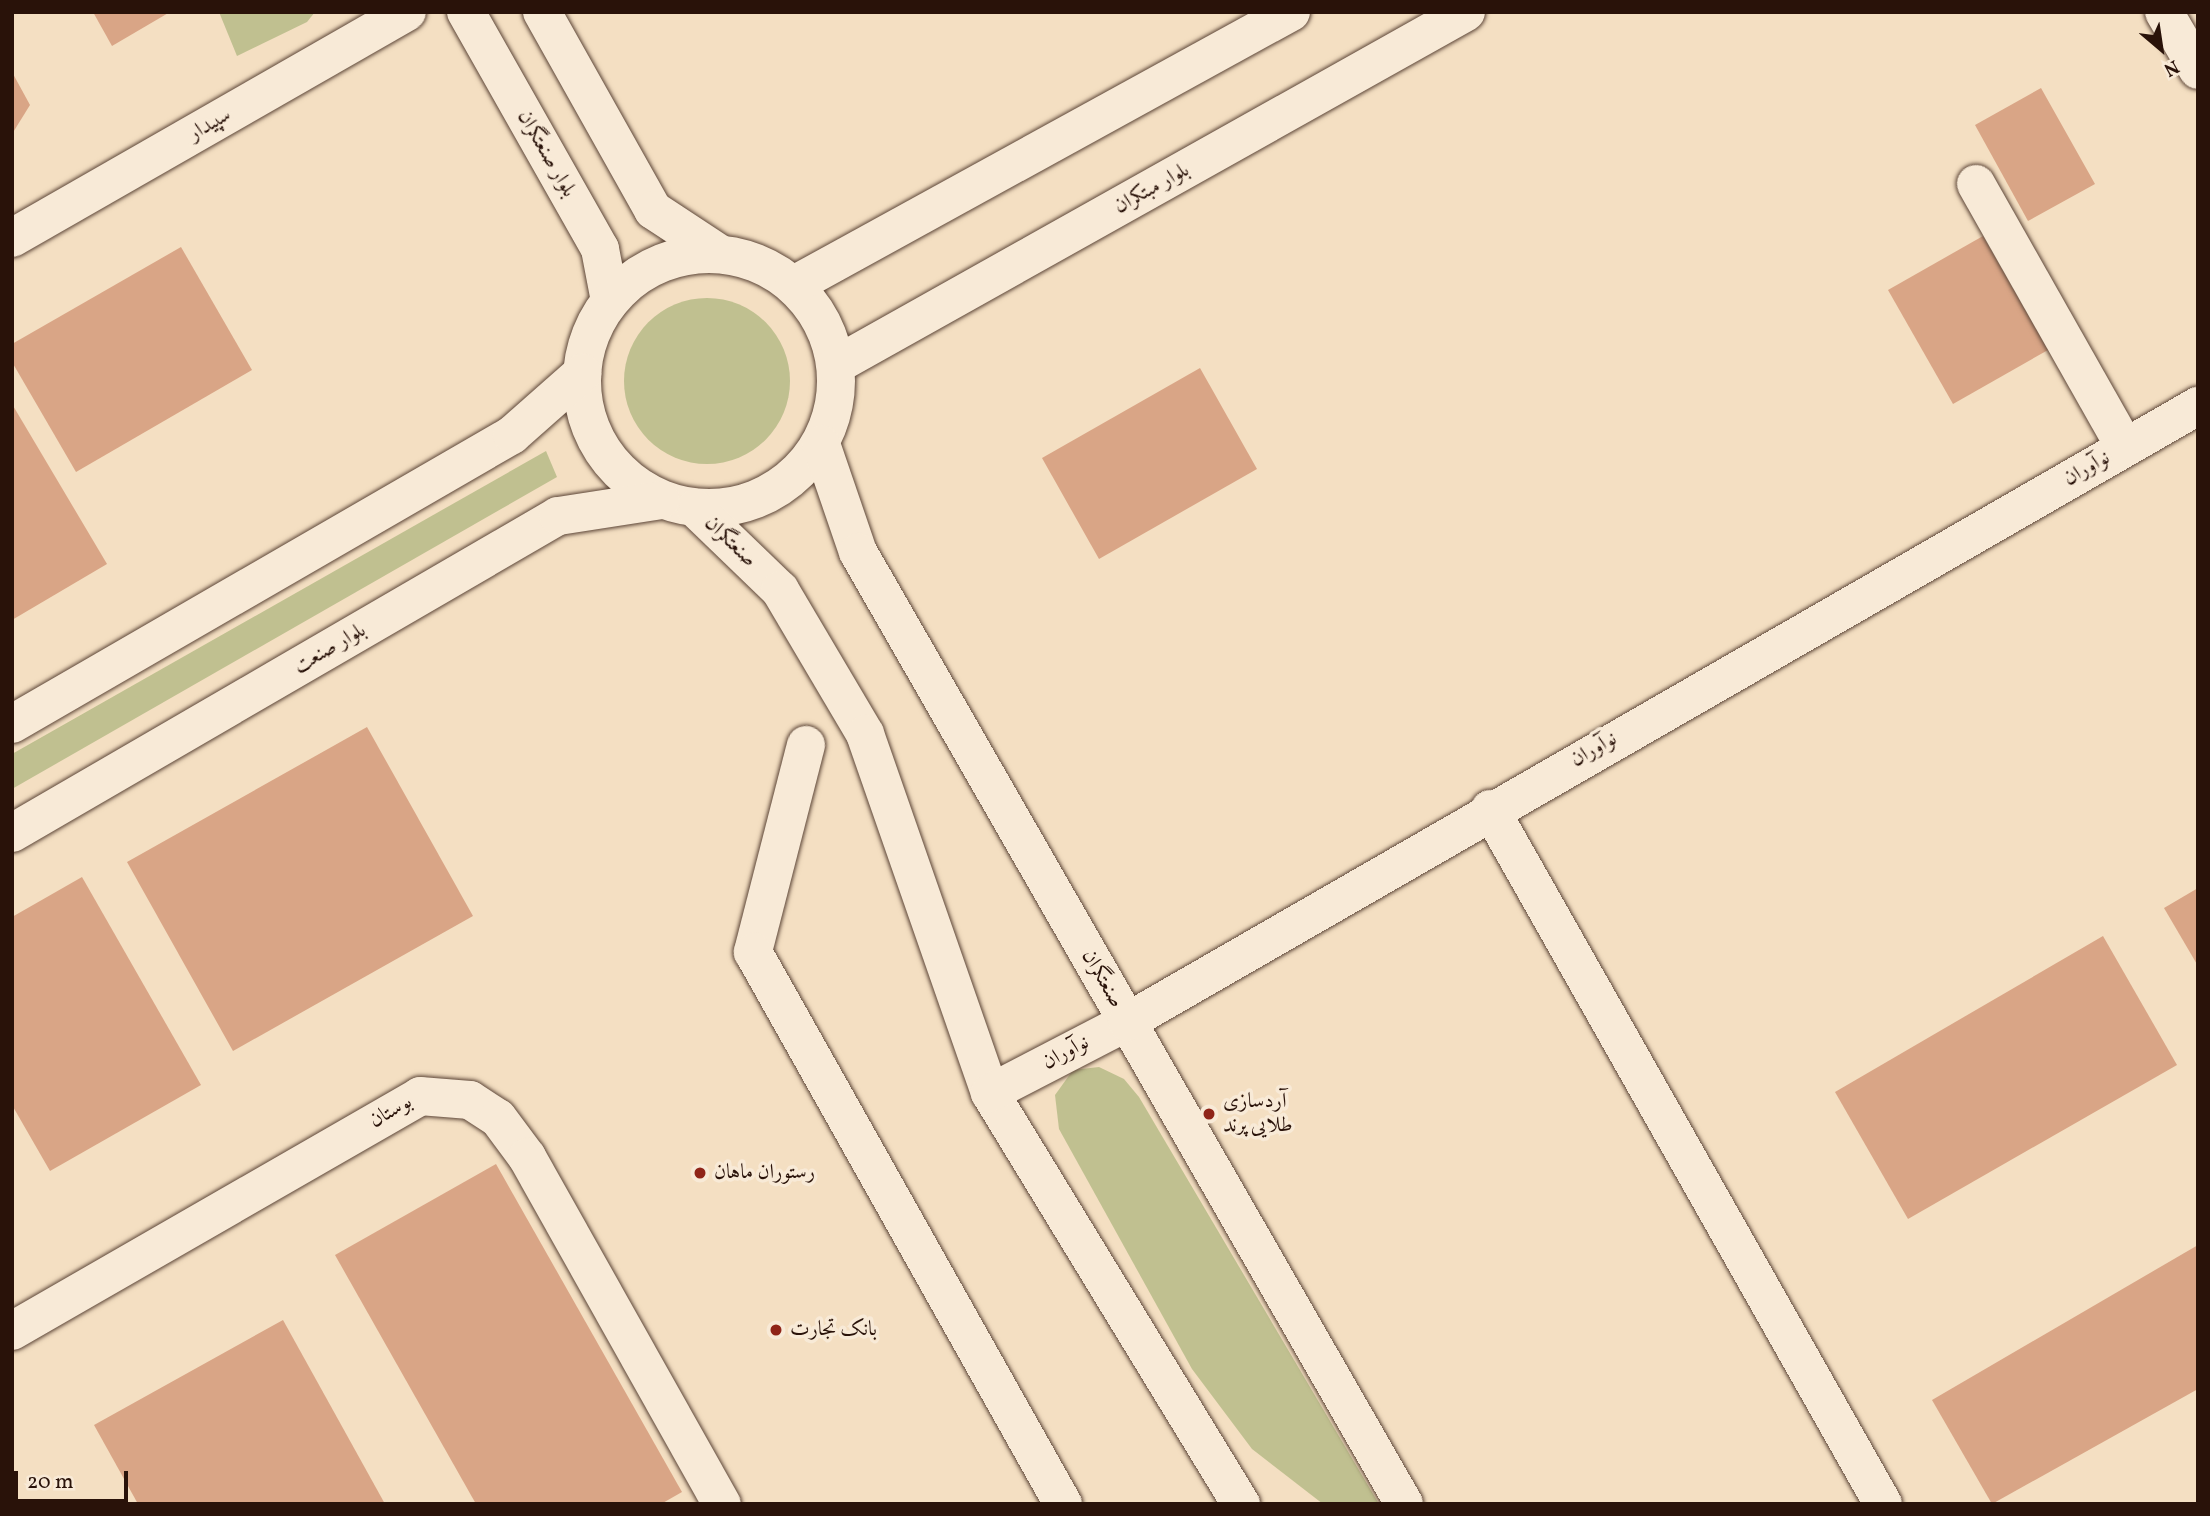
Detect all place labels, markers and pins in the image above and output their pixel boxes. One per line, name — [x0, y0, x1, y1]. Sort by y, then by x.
place label: آردسازی طلایی پرند — [1223, 1089, 1293, 1139]
marker: آردسازی طلایی پرند — [1201, 1106, 1217, 1122]
place label: رستوران ماهان — [714, 1160, 815, 1186]
marker: رستوران ماهان — [692, 1165, 708, 1181]
place label: بانک تجارت — [790, 1317, 877, 1343]
marker: بانک تجارت — [768, 1322, 784, 1338]

